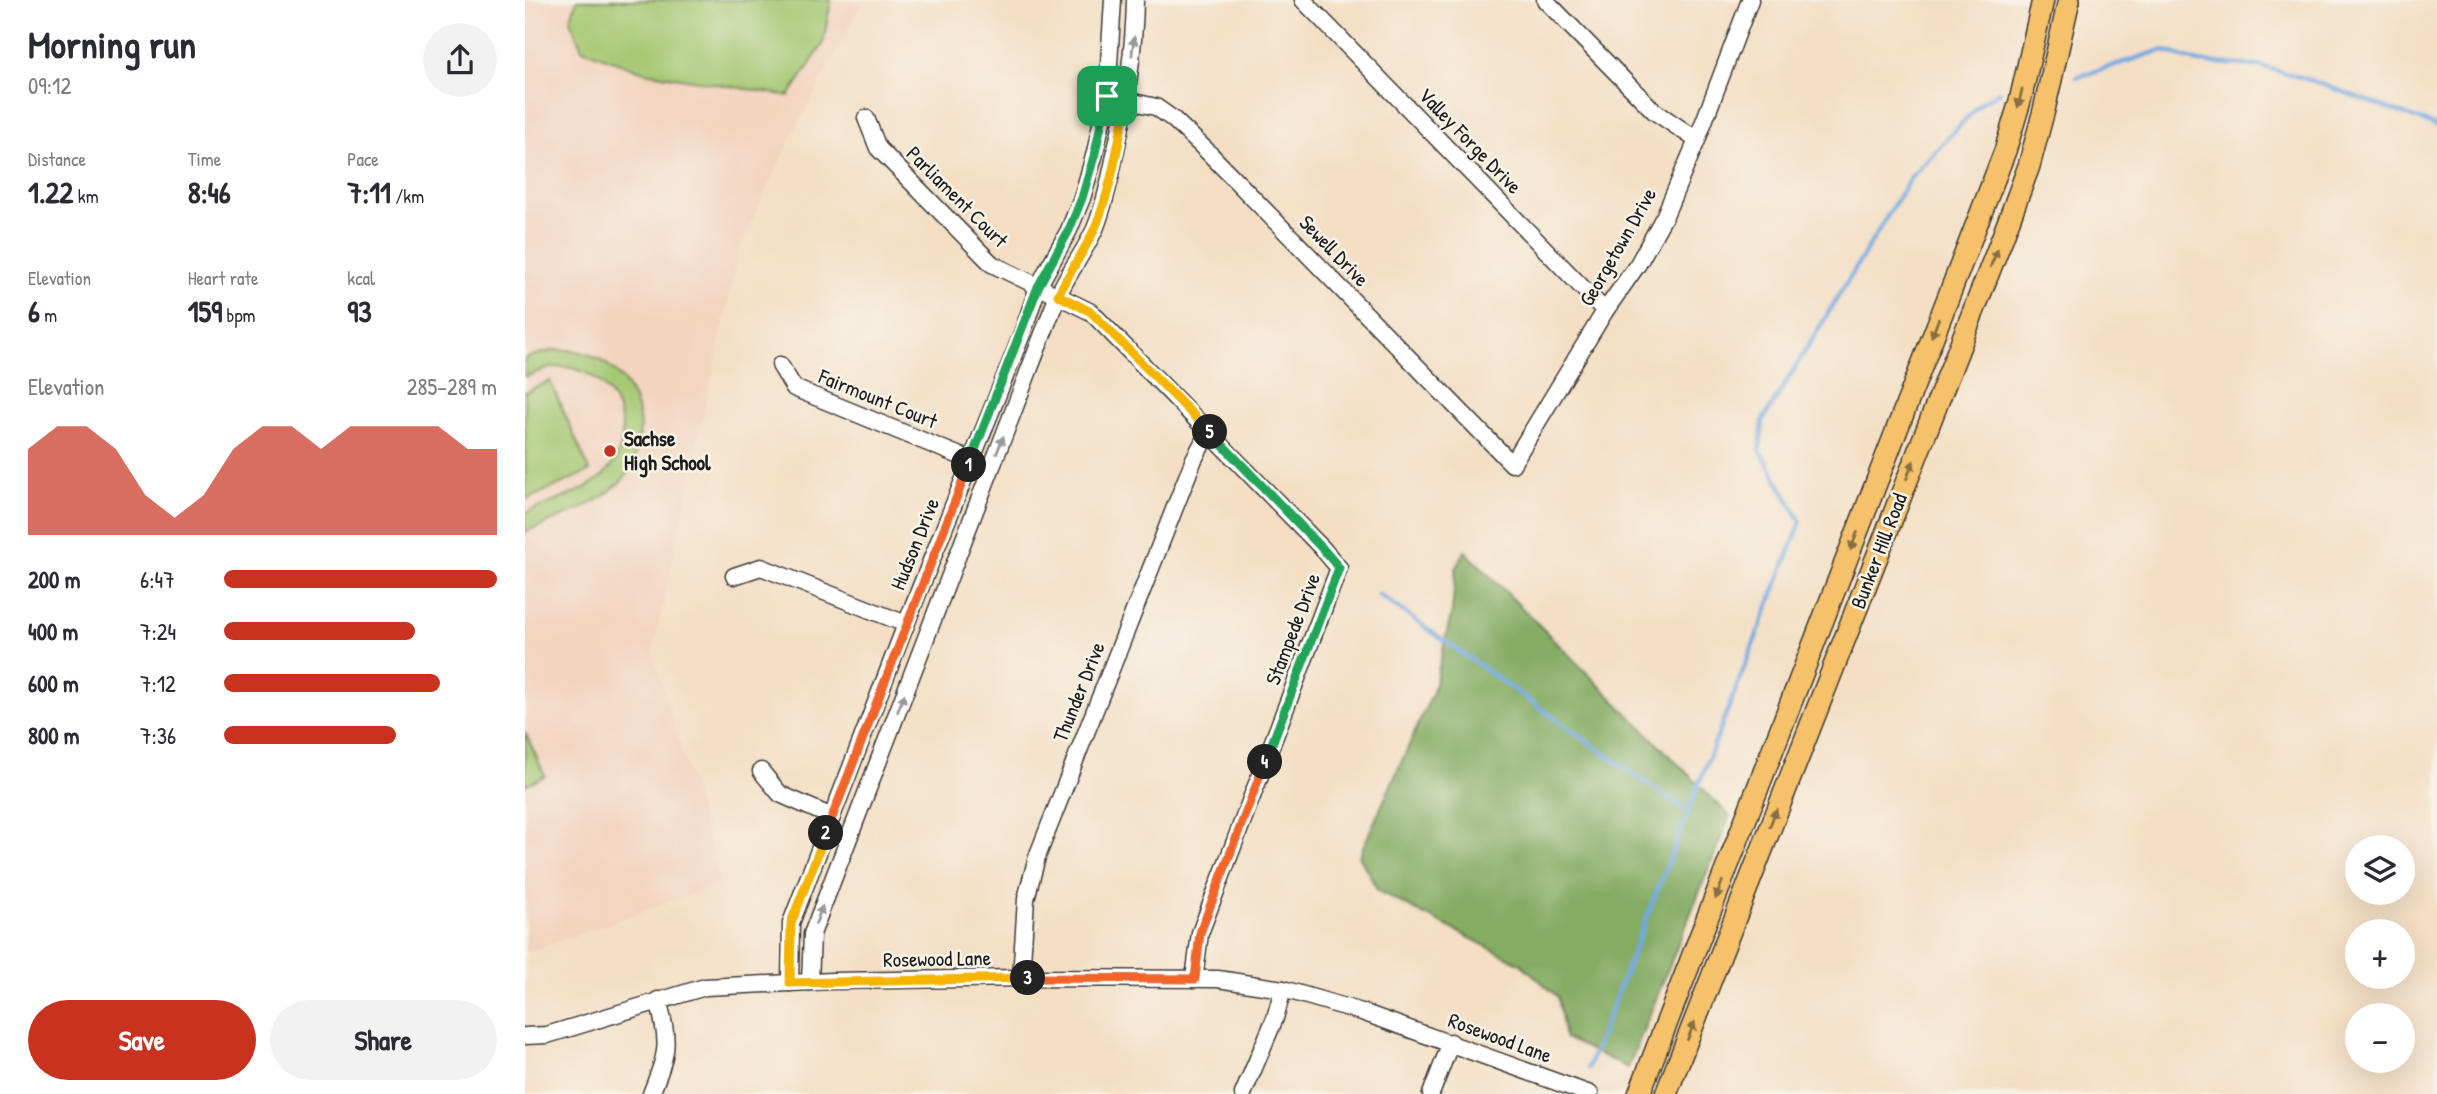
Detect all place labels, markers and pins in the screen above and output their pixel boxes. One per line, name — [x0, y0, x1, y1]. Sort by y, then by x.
pin — [1077, 66, 1137, 126]
pin: 5 — [1193, 414, 1227, 450]
place label: Sachse High School — [624, 424, 711, 478]
marker: Sachse High School — [602, 443, 618, 459]
pin: 1 — [951, 448, 987, 482]
pin: 4 — [1247, 744, 1283, 780]
pin: 2 — [809, 816, 843, 850]
pin: 3 — [1011, 960, 1045, 996]

